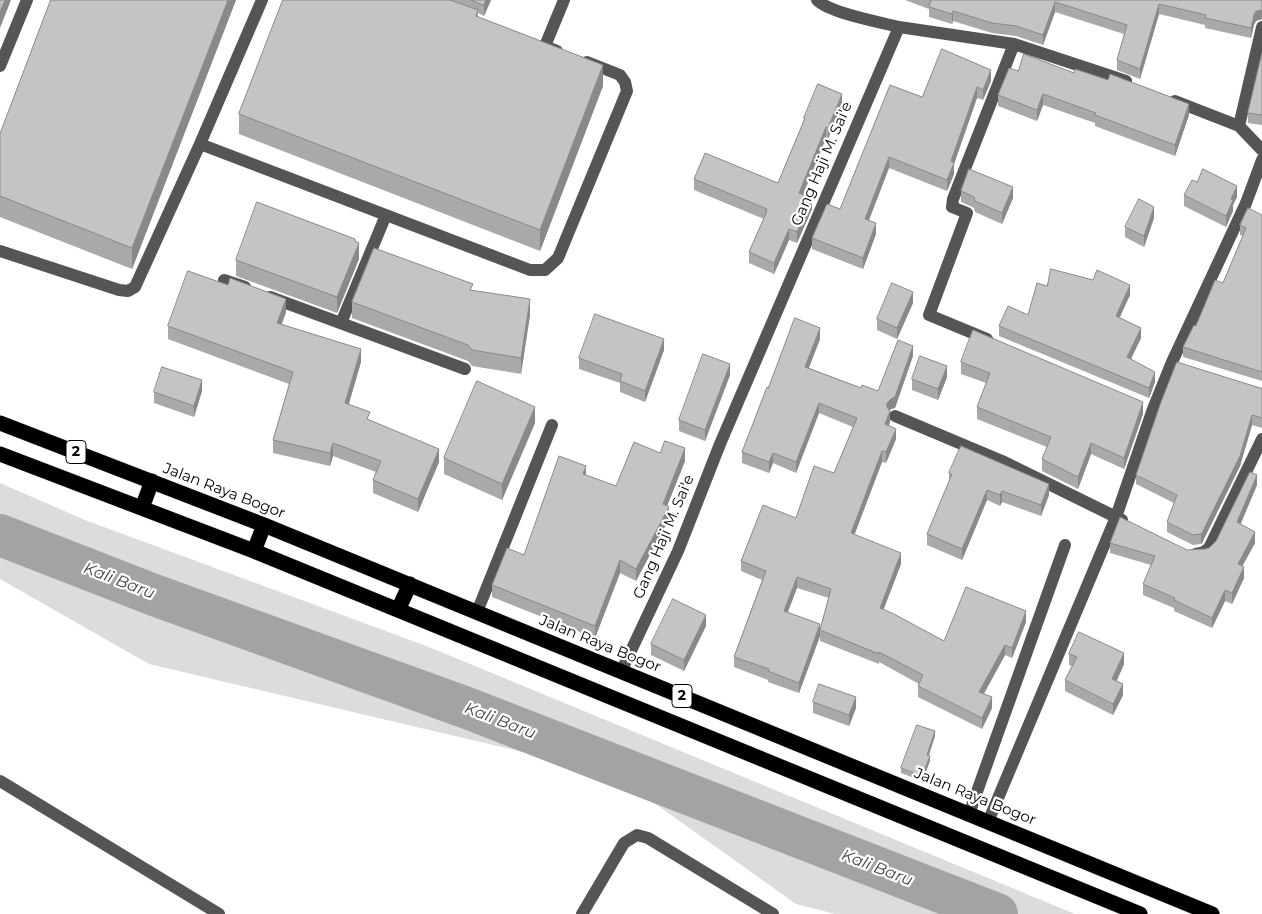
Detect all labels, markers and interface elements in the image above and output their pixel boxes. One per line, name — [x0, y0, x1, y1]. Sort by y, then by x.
street label: Gang Haji M. Sai'e — [788, 99, 856, 229]
road number: 2 — [66, 441, 86, 464]
street label: Jalan Raya Bogor — [160, 459, 288, 523]
street label: Gang Haji M. Sai'e — [630, 472, 698, 602]
water label: Kali Baru — [81, 559, 157, 603]
street label: Jalan Raya Bogor — [537, 611, 663, 677]
road number: 2 — [672, 684, 692, 708]
water label: Kali Baru — [462, 699, 538, 743]
street label: Jalan Raya Bogor — [912, 764, 1038, 830]
water label: Kali Baru — [839, 846, 915, 890]

